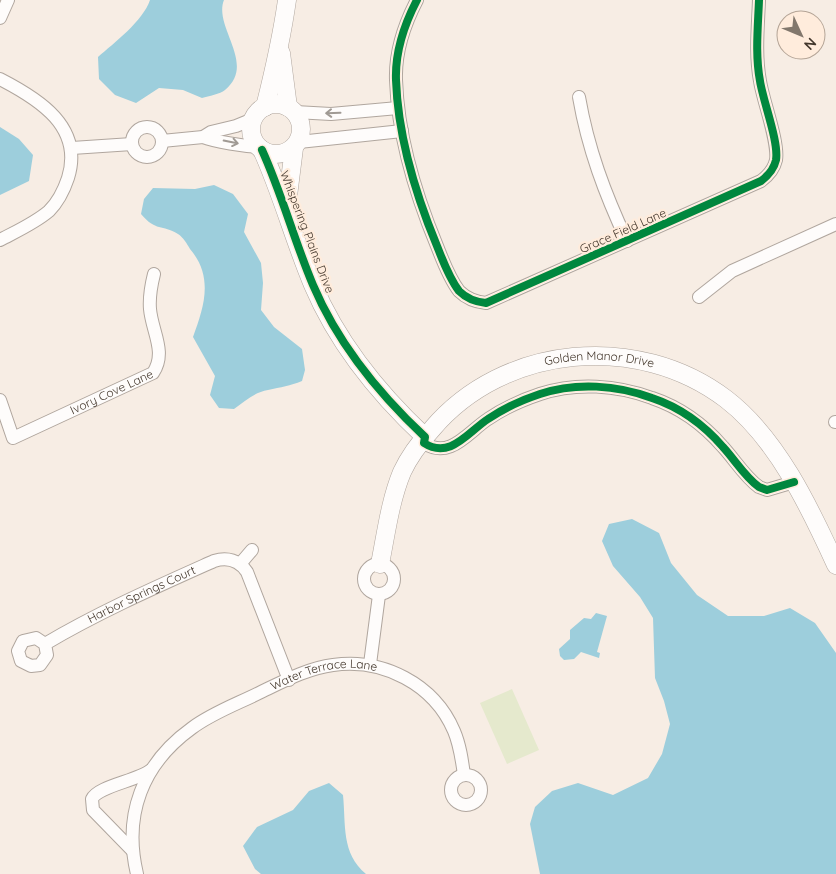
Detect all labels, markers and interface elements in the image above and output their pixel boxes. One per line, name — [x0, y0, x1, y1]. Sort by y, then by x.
north arrow — [776, 10, 826, 60]
text: N — [800, 34, 820, 54]
one-way arrow — [326, 108, 342, 118]
one-way arrow — [222, 138, 238, 148]
street label: Whispering Plains Drive — [277, 168, 338, 295]
street label: Grace Field Lane — [577, 205, 669, 256]
street label: Golden Manor Drive — [543, 348, 656, 371]
street label: Ivory Cove Lane — [67, 366, 156, 417]
street label: Harbor Springs Court — [85, 562, 198, 626]
street label: Water Terrace Lane — [268, 656, 379, 693]

